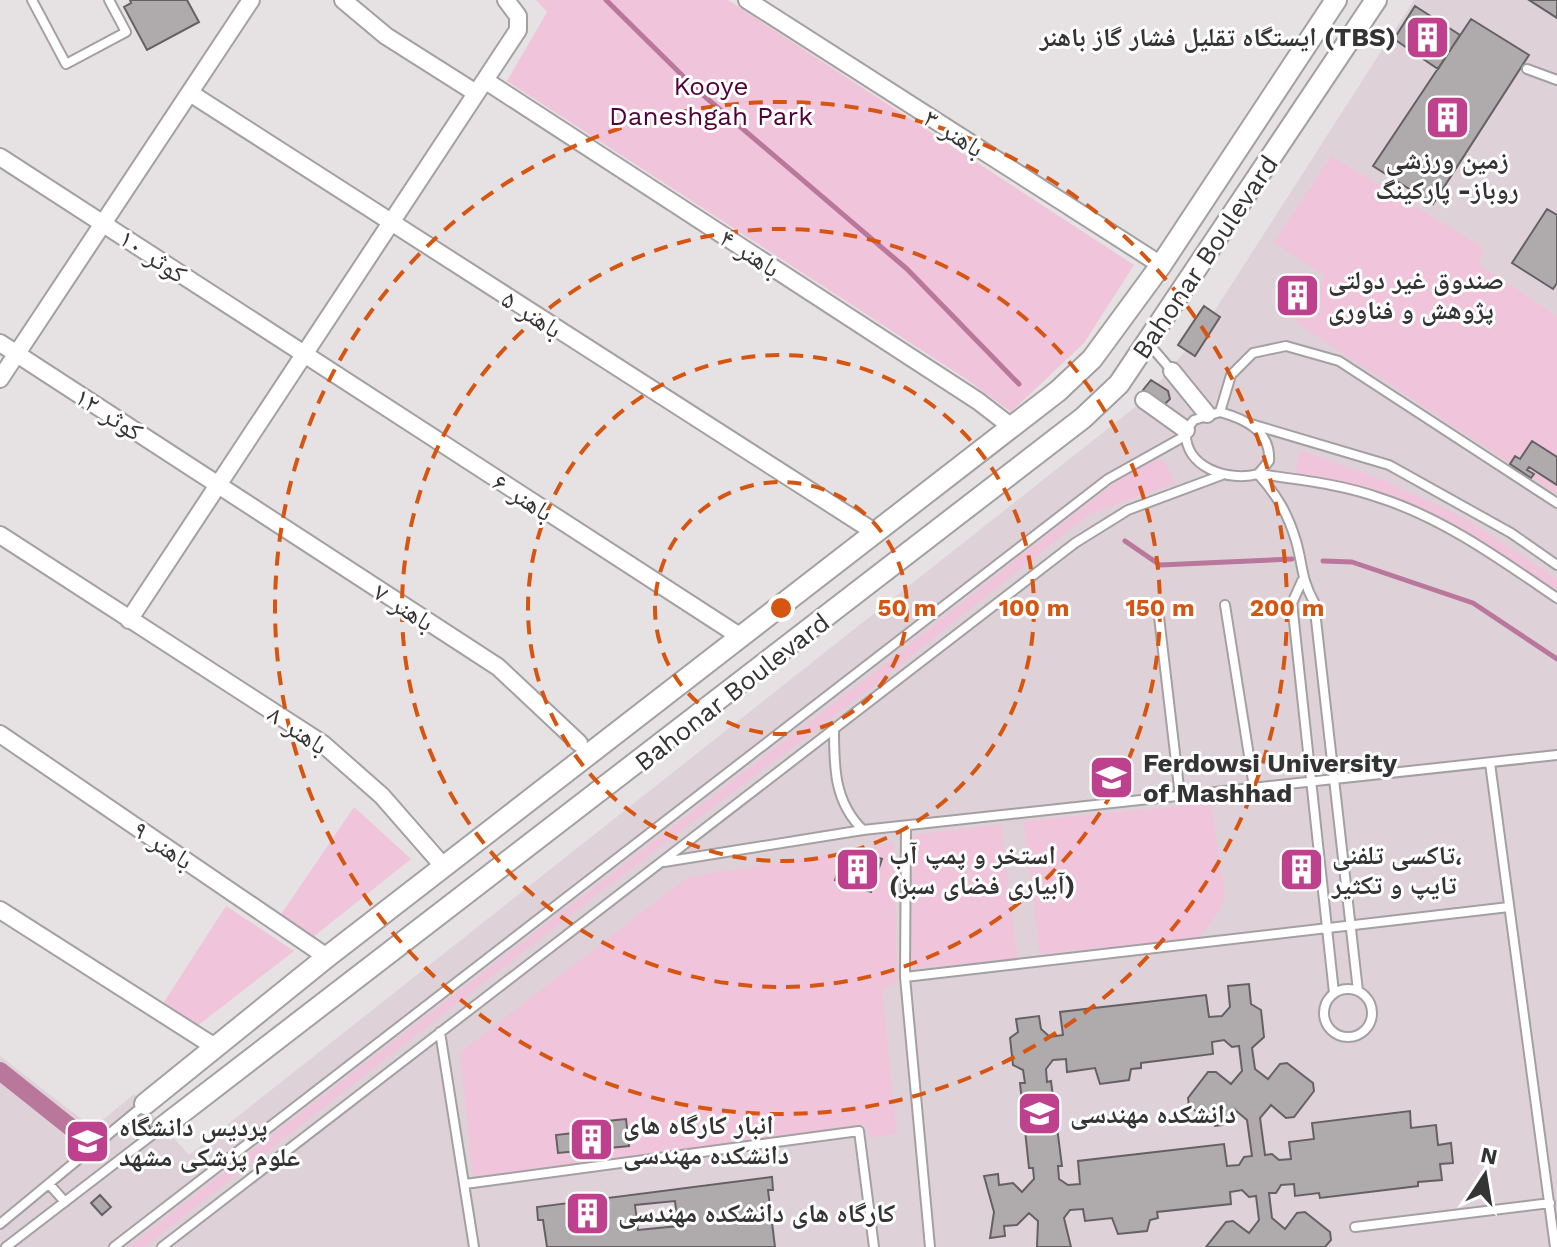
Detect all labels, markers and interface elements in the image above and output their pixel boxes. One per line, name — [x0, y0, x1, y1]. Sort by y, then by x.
building icon: ایستگاه تقلیل فشار گاز باهنر (TBS) — [1403, 13, 1451, 61]
place label: ایستگاه تقلیل فشار گاز باهنر (TBS) — [1039, 22, 1396, 53]
park label: Kooye Daneshgah Park — [609, 71, 813, 131]
building icon: زمین ورزشی روباز- پارکینگ — [1423, 93, 1471, 141]
street label: باهنر ۳ — [918, 103, 990, 163]
place label: زمین ورزشی روباز- پارکینگ — [1376, 145, 1518, 206]
street label: Bahonar Boulevard — [1126, 150, 1284, 364]
street label: کوثر ۱۰ — [114, 223, 192, 289]
street label: باهنر ۴ — [714, 223, 786, 283]
place label: صندوق غیر دولتی پژوهش و فناوری — [1328, 265, 1504, 326]
building icon: صندوق غیر دولتی پژوهش و فناوری — [1273, 271, 1321, 319]
street label: باهنر ۵ — [496, 284, 568, 344]
street label: کوثر ۱۲ — [70, 381, 149, 447]
street label: باهنر ۶ — [487, 467, 559, 527]
street label: باهنر ۷ — [368, 577, 440, 637]
centre of rings — [767, 594, 795, 622]
text: 50 m — [878, 594, 936, 622]
text: 100 m — [999, 594, 1069, 622]
text: 150 m — [1125, 594, 1195, 622]
text: 200 m — [1250, 594, 1324, 622]
street label: Bahonar Boulevard — [629, 607, 835, 777]
street label: باهنر ۸ — [262, 699, 334, 761]
place label: Ferdowsi University of Mashhad — [1143, 748, 1398, 808]
school or university icon: Ferdowsi University of Mashhad — [1088, 754, 1136, 802]
street label: باهنر ۹ — [127, 814, 199, 876]
place label: استخر و پمپ آب (آبیاری فضای سبز) — [889, 840, 1075, 901]
place label: تاکسی تلفنی، تایپ و تکثیر — [1331, 840, 1462, 901]
building icon: استخر و پمپ آب (آبیاری فضای سبز) — [834, 846, 882, 894]
building icon: تاکسی تلفنی، تایپ و تکثیر — [1277, 846, 1325, 894]
school or university icon: دانشکده مهندسی — [1015, 1090, 1063, 1138]
place label: دانشکده مهندسی — [1070, 1099, 1236, 1130]
place label: انبار کارگاه های دانشکده مهندسی — [623, 1110, 789, 1171]
place label: پردیس دانشگاه علوم پزشکی مشهد — [119, 1112, 300, 1175]
building icon: انبار کارگاه های دانشکده مهندسی — [568, 1116, 616, 1164]
school or university icon: پردیس دانشگاه علوم پزشکی مشهد — [64, 1118, 112, 1166]
north arrow — [1445, 1135, 1525, 1215]
text: N — [1478, 1142, 1500, 1170]
building icon: کارگاه های دانشکده مهندسی — [563, 1189, 611, 1237]
place label: کارگاه های دانشکده مهندسی — [618, 1198, 896, 1229]

